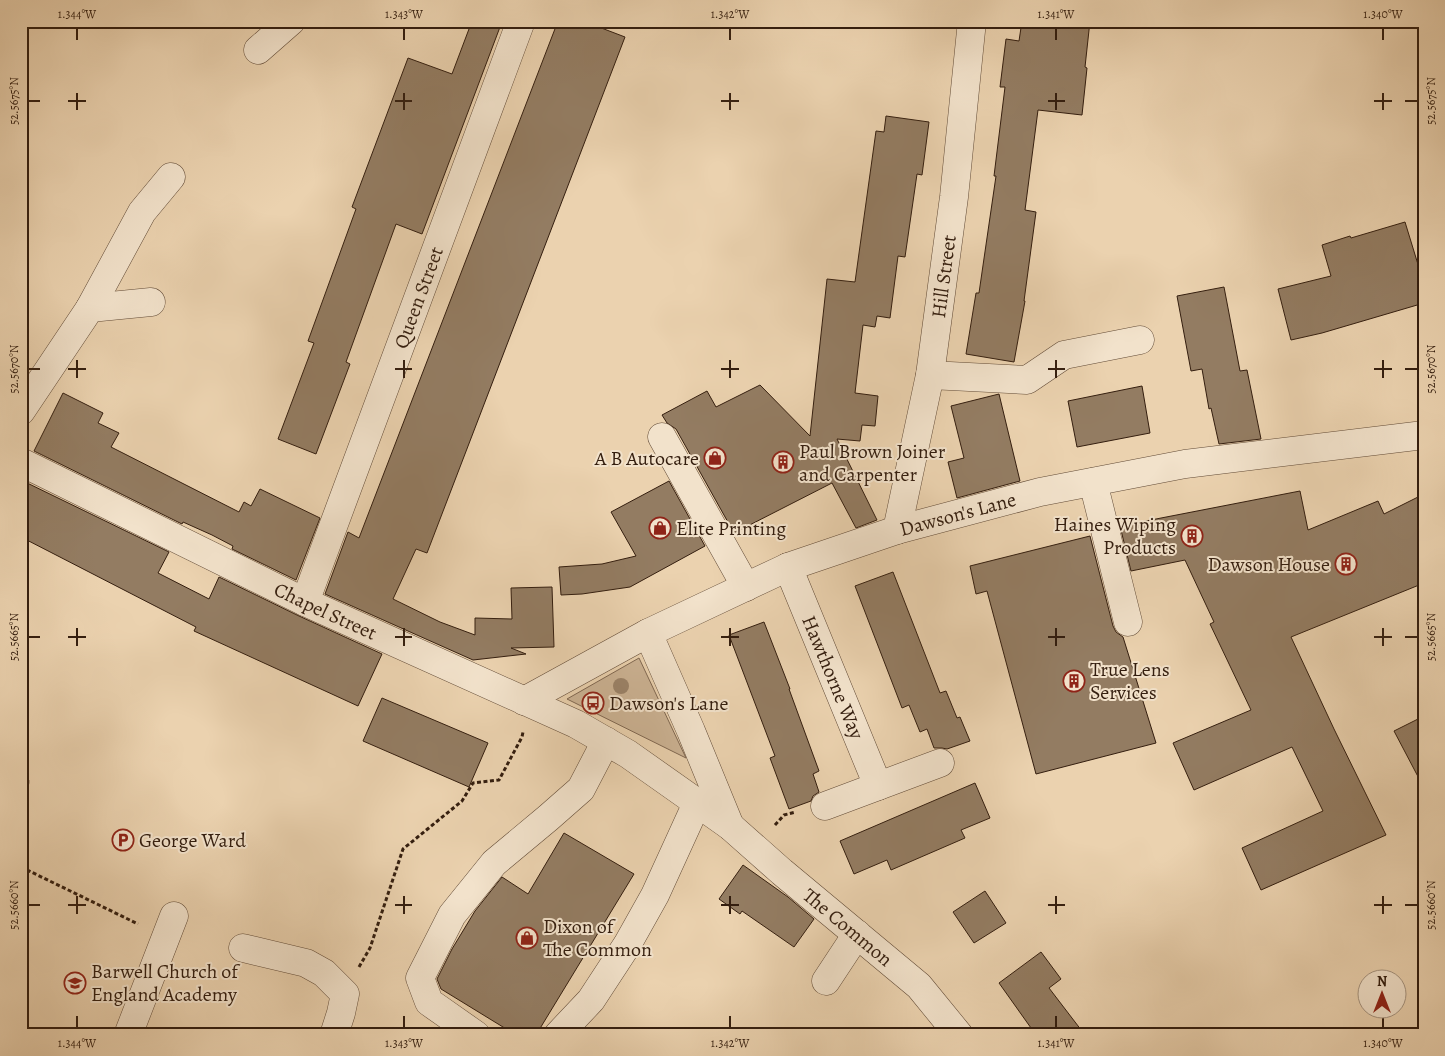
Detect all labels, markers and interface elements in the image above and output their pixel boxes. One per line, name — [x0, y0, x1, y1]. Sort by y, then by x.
text: 1.344°W — [58, 6, 97, 22]
text: 1.343°W — [385, 6, 424, 22]
text: 1.342°W — [711, 6, 750, 22]
text: 1.341°W — [1037, 6, 1075, 22]
text: 1.340°W — [1363, 6, 1404, 22]
text: 52.5675°N — [6, 77, 22, 125]
text: 52.5675°N — [1423, 77, 1439, 125]
street label: Hill Street — [925, 233, 963, 320]
street label: Queen Street — [387, 242, 450, 352]
text: 52.5670°N — [6, 344, 22, 393]
text: 52.5670°N — [1423, 344, 1439, 393]
place label: Paul Brown Joiner and Carpenter — [799, 438, 946, 488]
place label: A B Autocare — [594, 445, 699, 472]
shop icon: A B Autocare — [703, 446, 727, 470]
building icon: Paul Brown Joiner and Carpenter — [771, 450, 795, 474]
street label: Dawson's Lane — [897, 486, 1019, 543]
place label: Haines Wiping Products — [1054, 511, 1176, 561]
place label: Elite Printing — [676, 515, 786, 542]
shop icon: Elite Printing — [648, 516, 672, 540]
building icon: Haines Wiping Products — [1180, 524, 1204, 548]
place label: Dawson House — [1208, 551, 1330, 578]
building icon: Dawson House — [1334, 552, 1358, 576]
street label: Chapel Street — [269, 576, 381, 647]
street label: Hawthorne Way — [795, 611, 871, 744]
text: 52.5665°N — [6, 613, 22, 661]
text: 52.5665°N — [1423, 613, 1439, 661]
place label: True Lens Services — [1090, 656, 1170, 706]
building icon: True Lens Services — [1062, 669, 1086, 693]
place label: Dawson's Lane — [609, 690, 728, 717]
bus stop icon: Dawson's Lane — [581, 691, 605, 715]
place label: George Ward — [139, 827, 246, 854]
parking icon: George Ward — [111, 828, 135, 852]
text: 52.5660°N — [6, 880, 22, 930]
text: 52.5660°N — [1423, 880, 1439, 930]
street label: The Common — [797, 882, 898, 973]
place label: Dixon of The Common — [543, 913, 652, 963]
shop icon: Dixon of The Common — [515, 926, 539, 950]
place label: Barwell Church of England Academy — [91, 958, 241, 1008]
north arrow — [1358, 968, 1408, 1018]
school or university icon: Barwell Church of England Academy — [63, 971, 87, 995]
text: N — [1377, 972, 1387, 991]
text: 1.344°W — [58, 1035, 97, 1051]
text: 1.343°W — [385, 1035, 424, 1051]
text: 1.342°W — [711, 1035, 750, 1051]
text: 1.341°W — [1037, 1035, 1075, 1051]
text: 1.340°W — [1363, 1035, 1404, 1051]

